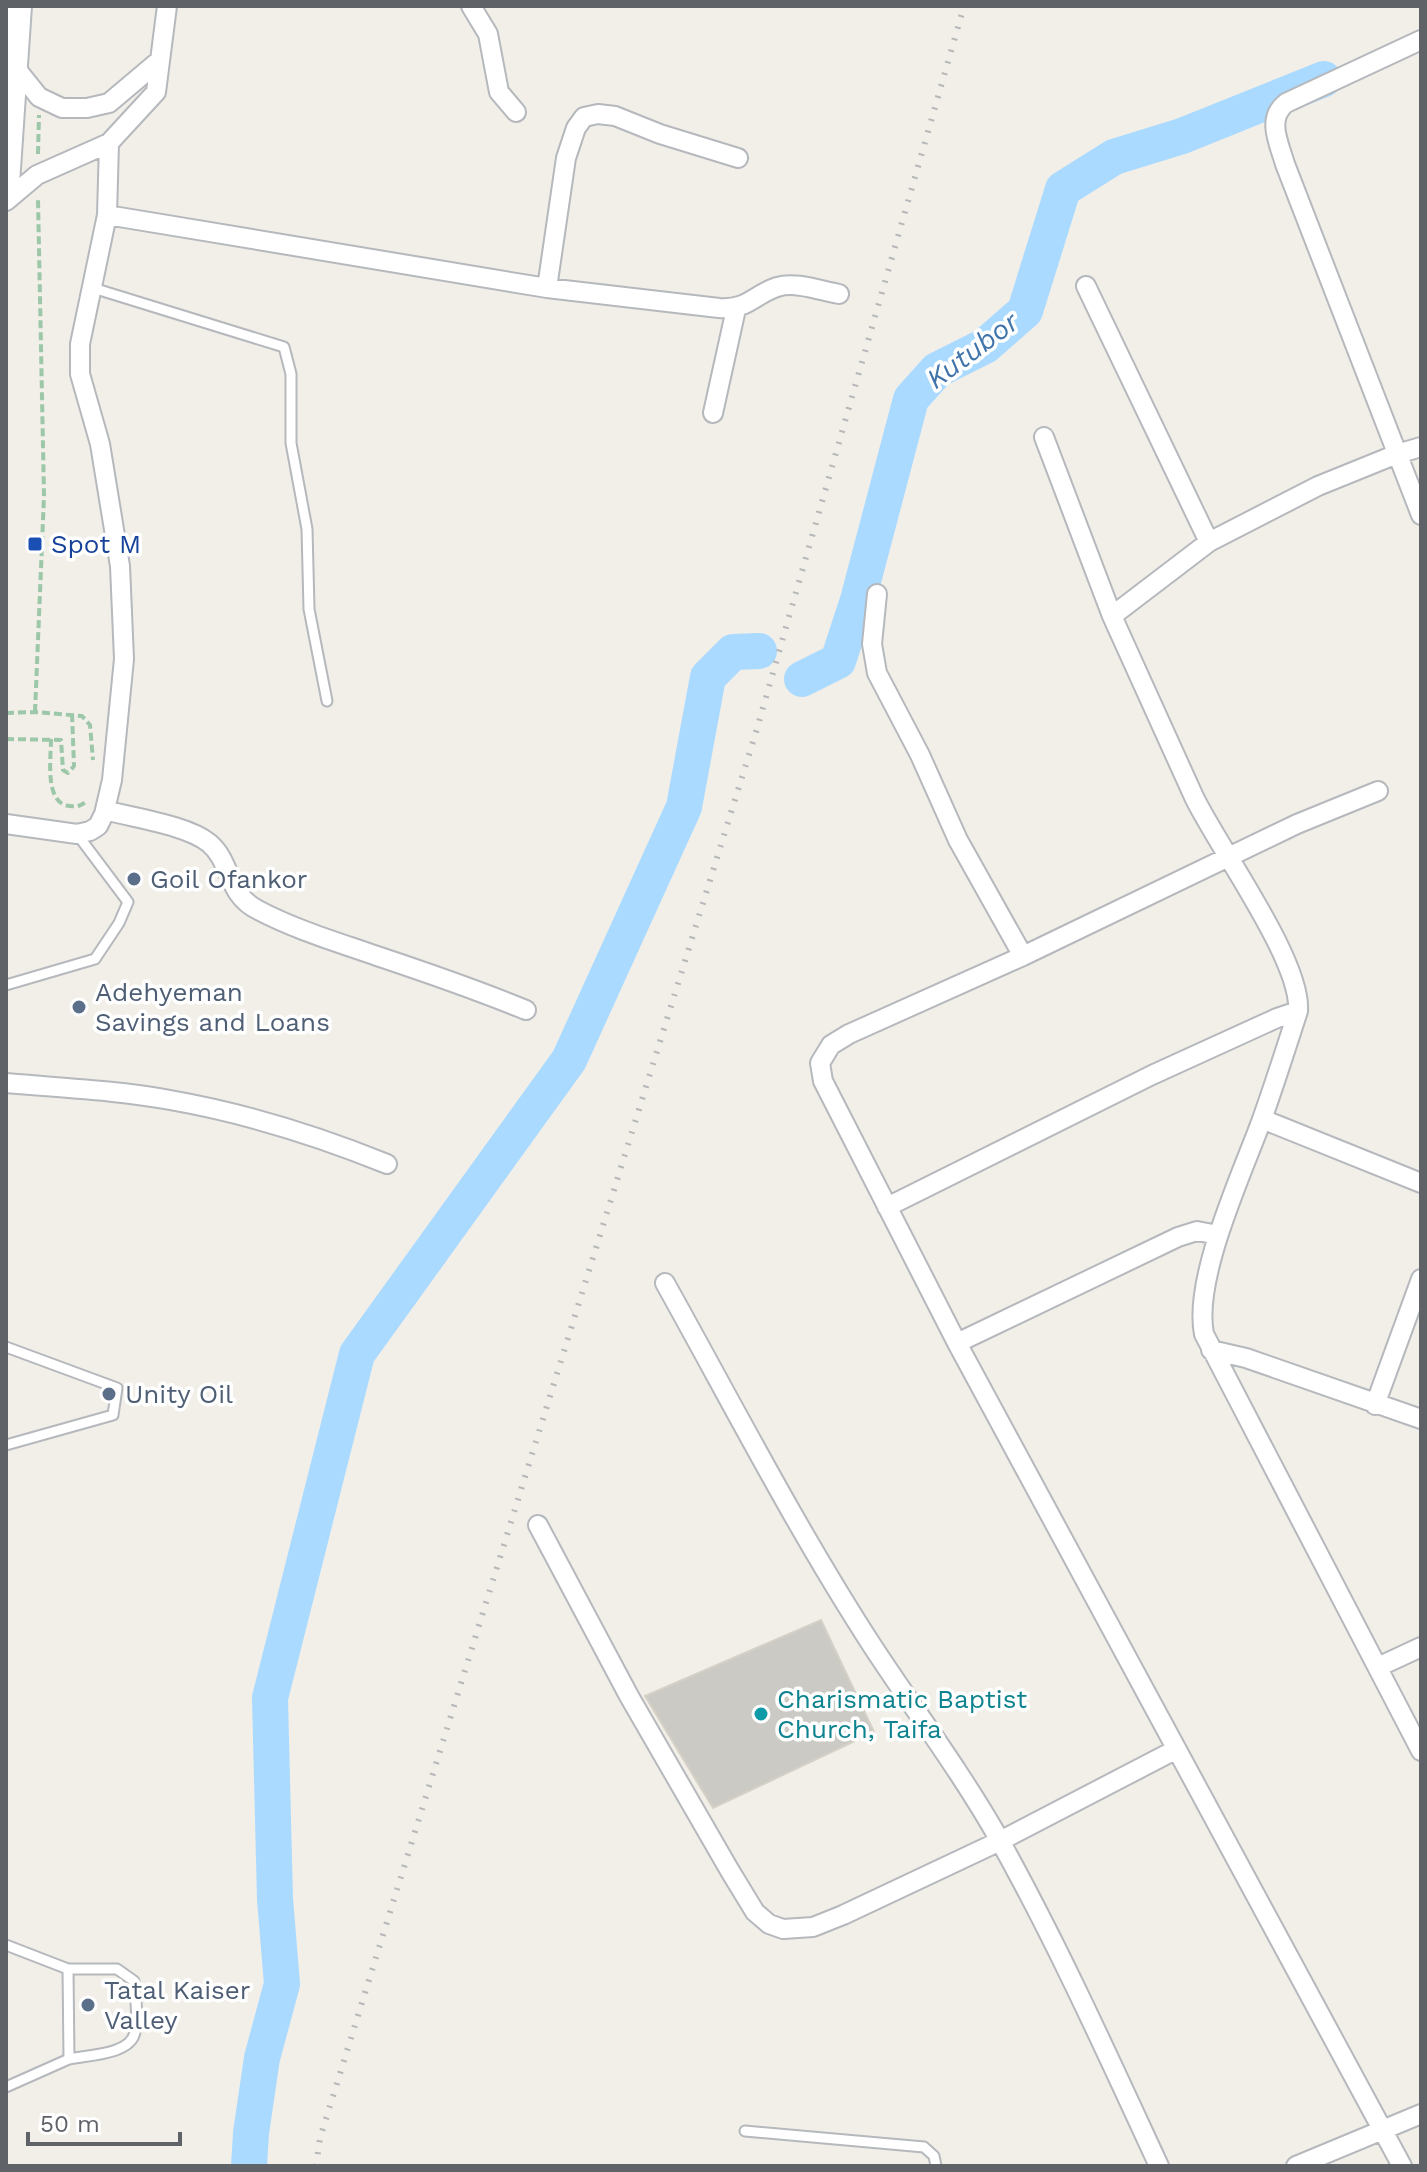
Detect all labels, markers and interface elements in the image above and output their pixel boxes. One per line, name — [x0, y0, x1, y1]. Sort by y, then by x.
water label: Kutubor — [920, 304, 1026, 396]
place label: Spot M — [51, 529, 141, 559]
marker: Spot M — [26, 535, 44, 553]
place label: Goil Ofankor — [150, 864, 307, 894]
marker: Goil Ofankor — [125, 870, 143, 888]
place label: Adehyeman Savings and Loans — [95, 977, 330, 1037]
marker: Adehyeman Savings and Loans — [70, 998, 88, 1016]
place label: Unity Oil — [125, 1379, 233, 1409]
marker: Unity Oil — [100, 1385, 118, 1403]
place label: Charismatic Baptist Church, Taifa — [777, 1684, 1027, 1744]
marker: Charismatic Baptist Church, Taifa — [752, 1705, 770, 1723]
place label: Tatal Kaiser Valley — [104, 1975, 250, 2035]
marker: Tatal Kaiser Valley — [79, 1996, 97, 2014]
scale bar — [28, 2096, 180, 2146]
text: 50 m — [40, 2110, 100, 2138]

